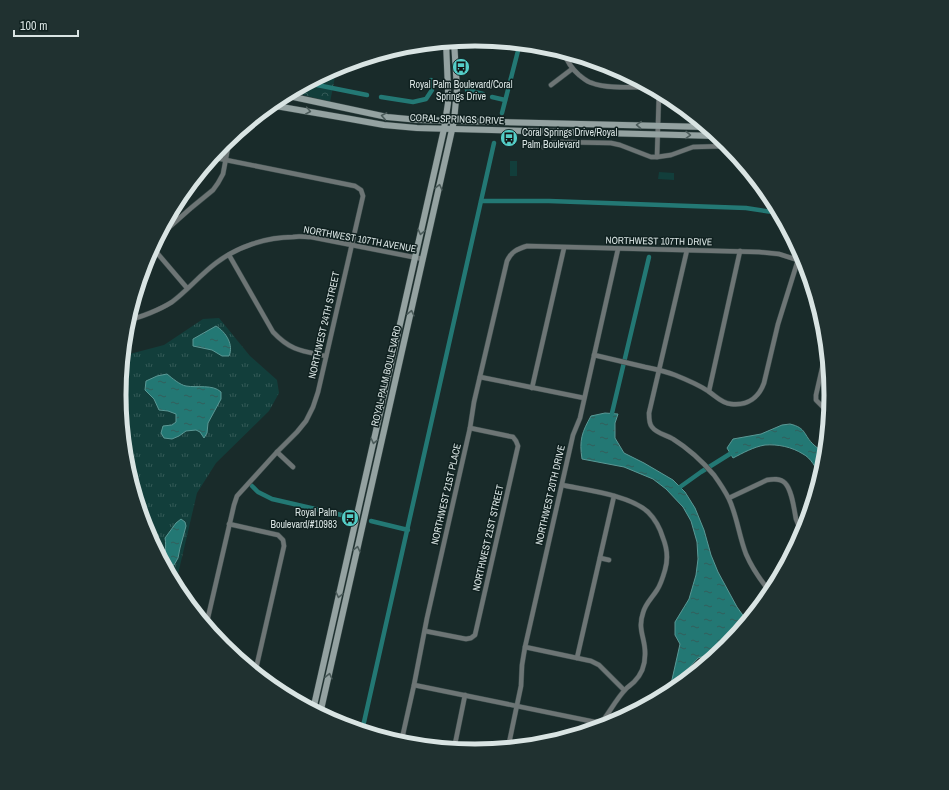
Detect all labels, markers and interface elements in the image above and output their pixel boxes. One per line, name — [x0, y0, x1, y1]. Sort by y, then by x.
scale bar — [14, 12, 78, 38]
text: 100 m — [20, 18, 47, 34]
bus stop icon: Royal Palm Boulevard/Coral Springs Drive — [451, 57, 471, 77]
place label: Royal Palm Boulevard/Coral Springs Drive — [410, 78, 513, 103]
one-way arrow — [305, 106, 312, 115]
street label: CORAL SPRINGS DRIVE — [410, 111, 504, 127]
one-way arrow — [380, 112, 387, 121]
one-way arrow — [636, 121, 642, 129]
place label: Coral Springs Drive/Royal Palm Boulevard — [522, 126, 617, 151]
bus stop icon: Coral Springs Drive/Royal Palm Boulevard — [499, 128, 519, 148]
one-way arrow — [685, 131, 691, 139]
one-way arrow — [435, 183, 443, 190]
street label: NORTHWEST 107TH AVENUE — [303, 223, 417, 255]
one-way arrow — [418, 229, 426, 235]
street label: NORTHWEST 107TH DRIVE — [605, 234, 713, 248]
street label: NORTHWEST 24TH STREET — [305, 270, 343, 380]
one-way arrow — [406, 310, 414, 316]
street label: ROYAL PALM BOULEVARD — [368, 324, 404, 428]
one-way arrow — [370, 437, 378, 444]
street label: NORTHWEST 21ST PLACE — [428, 442, 464, 546]
street label: NORTHWEST 20TH DRIVE — [532, 444, 568, 546]
street label: NORTHWEST 21ST STREET — [469, 483, 507, 593]
place label: Royal Palm Boulevard/#10983 — [270, 506, 337, 531]
bus stop icon: Royal Palm Boulevard/#10983 — [340, 508, 360, 528]
one-way arrow — [353, 546, 361, 552]
one-way arrow — [335, 591, 344, 598]
one-way arrow — [324, 673, 332, 679]

